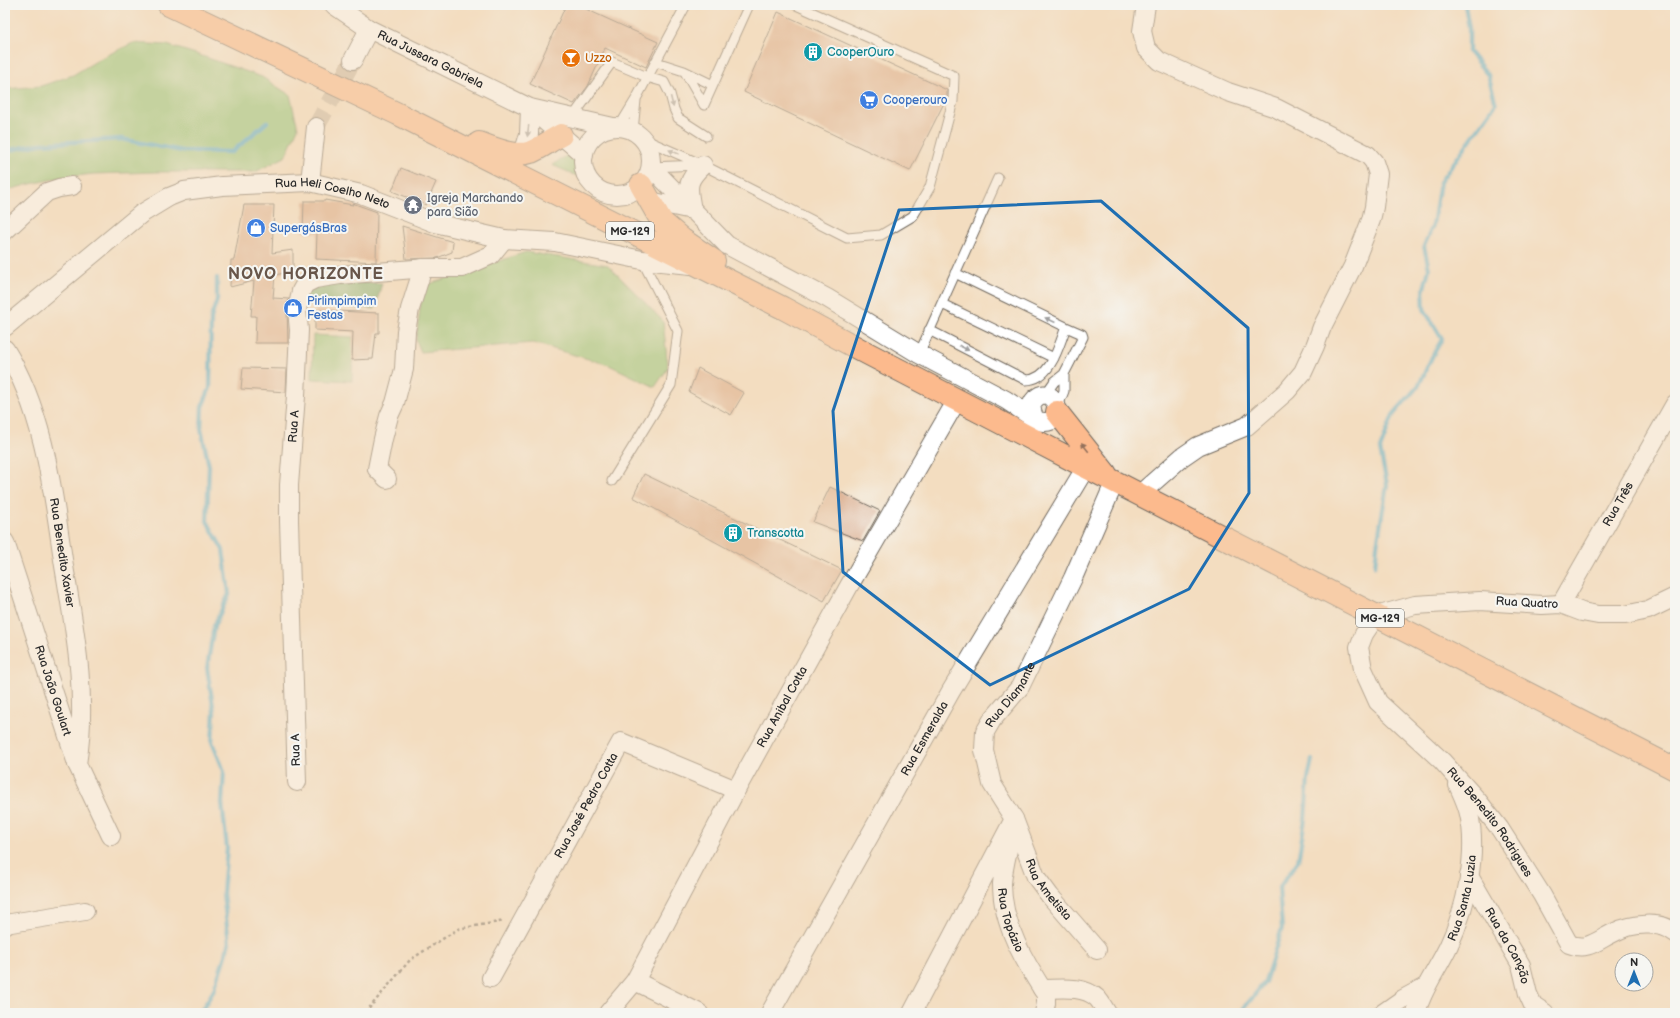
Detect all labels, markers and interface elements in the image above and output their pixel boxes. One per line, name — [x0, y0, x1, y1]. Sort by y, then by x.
street label: Rua Jussara Gabriela — [375, 27, 486, 92]
building icon: CooperOuro — [802, 41, 824, 63]
place label: CooperOuro — [827, 45, 894, 60]
bar icon: Uzzo — [560, 47, 582, 69]
place label: Uzzo — [585, 51, 612, 66]
supermarket icon: Cooperouro — [858, 89, 880, 111]
place label: Cooperouro — [883, 93, 948, 108]
one-way arrow — [669, 96, 675, 108]
one-way arrow — [525, 125, 532, 137]
one-way arrow — [668, 149, 680, 155]
street label: Rua Heli Coelho Neto — [274, 174, 392, 212]
place label: Igreja Marchando para Sião — [427, 191, 523, 220]
temple icon: Igreja Marchando para Sião — [402, 194, 424, 216]
shop icon: SupergásBras — [245, 217, 267, 239]
place label: SupergásBras — [270, 221, 347, 236]
road number: MG-129 — [606, 222, 654, 240]
district label: NOVO HORIZONTE — [228, 265, 384, 284]
place label: Pirlimpimpim Festas — [307, 294, 377, 323]
shop icon: Pirlimpimpim Festas — [282, 297, 304, 319]
one-way arrow — [1045, 317, 1056, 323]
one-way arrow — [958, 345, 970, 351]
street label: Rua A — [285, 409, 302, 443]
one-way arrow — [1081, 441, 1089, 452]
street label: Rua Três — [1599, 479, 1637, 529]
street label: Rua Benedito Xavier — [46, 497, 78, 609]
building icon: Transcotta — [722, 522, 744, 544]
place label: Transcotta — [747, 526, 804, 541]
street label: Rua Quatro — [1495, 594, 1559, 612]
road number: MG-129 — [1356, 609, 1404, 627]
street label: Rua João Goulart — [31, 643, 75, 738]
street label: Rua Diamante — [982, 659, 1039, 730]
street label: Rua Anibal Cotta — [754, 663, 811, 750]
street label: Rua Esmeralda — [897, 698, 951, 778]
street label: Rua A — [288, 733, 304, 767]
street label: Rua José Pedro Cotta — [551, 750, 621, 861]
street label: Rua Benedito Rodrigues — [1444, 764, 1536, 880]
street label: Rua Santa Luzia — [1444, 854, 1479, 943]
street label: Rua Ametista — [1022, 856, 1075, 923]
street label: Rua Topázio — [995, 887, 1027, 955]
street label: Rua da Canção — [1482, 905, 1533, 986]
north arrow — [1614, 952, 1654, 992]
text: N — [1630, 956, 1638, 969]

